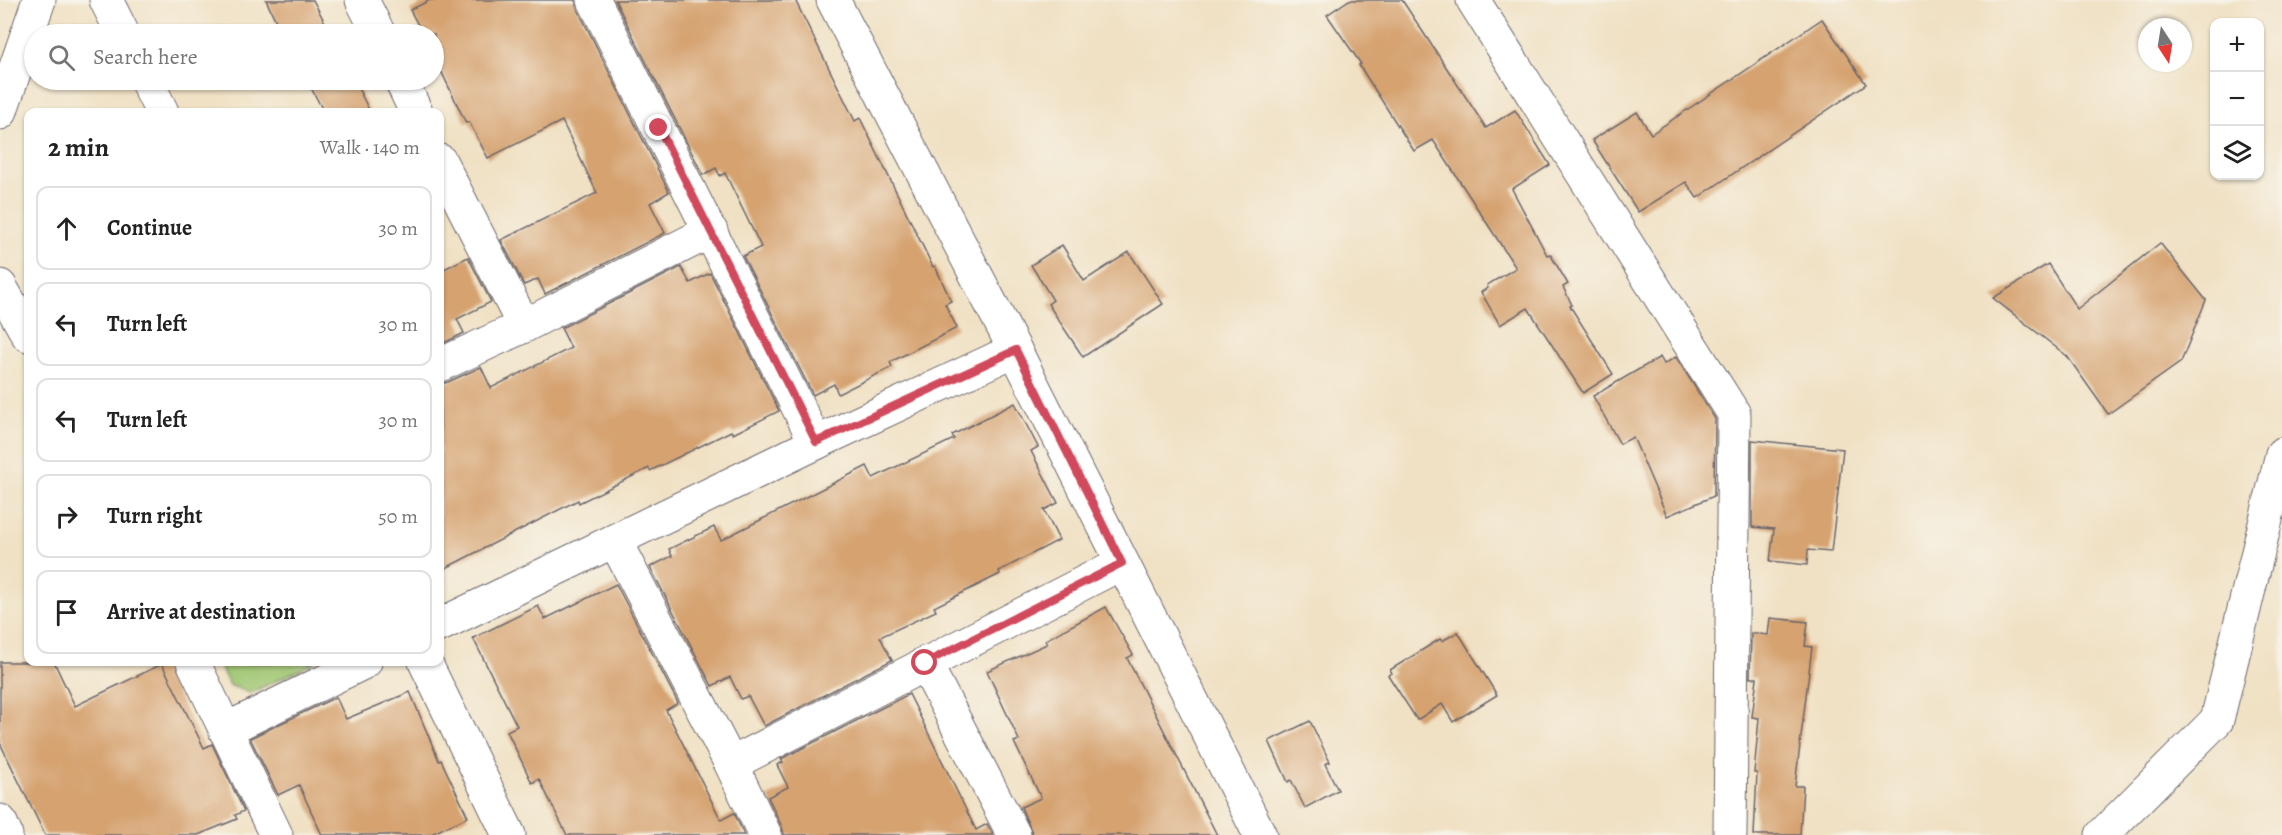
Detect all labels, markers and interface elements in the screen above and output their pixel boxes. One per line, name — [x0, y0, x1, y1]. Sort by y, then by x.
north arrow — [2138, 18, 2192, 72]
map controls — [2210, 18, 2264, 180]
button: + — [2210, 18, 2264, 72]
search box — [24, 24, 444, 90]
icon: search — [45, 41, 78, 74]
text: Search here — [93, 42, 198, 72]
button: − — [2210, 72, 2264, 126]
route end — [645, 114, 671, 140]
button: layers — [2210, 126, 2264, 180]
text: 2 min — [48, 130, 109, 165]
text: Walk · 140 m — [320, 134, 420, 161]
icon: ahead — [50, 212, 83, 245]
text: Continue — [107, 213, 192, 243]
text: 30 m — [378, 215, 418, 242]
icon: left — [50, 308, 83, 341]
text: Turn left — [107, 309, 187, 339]
text: 30 m — [378, 311, 418, 338]
icon: left — [50, 404, 83, 437]
text: Turn left — [107, 405, 187, 435]
text: 30 m — [378, 407, 418, 434]
icon: right — [50, 500, 83, 533]
text: Turn right — [107, 501, 203, 531]
text: 50 m — [378, 503, 418, 530]
icon: arrive — [50, 596, 83, 629]
text: Arrive at destination — [107, 597, 296, 627]
route start — [911, 649, 937, 675]

